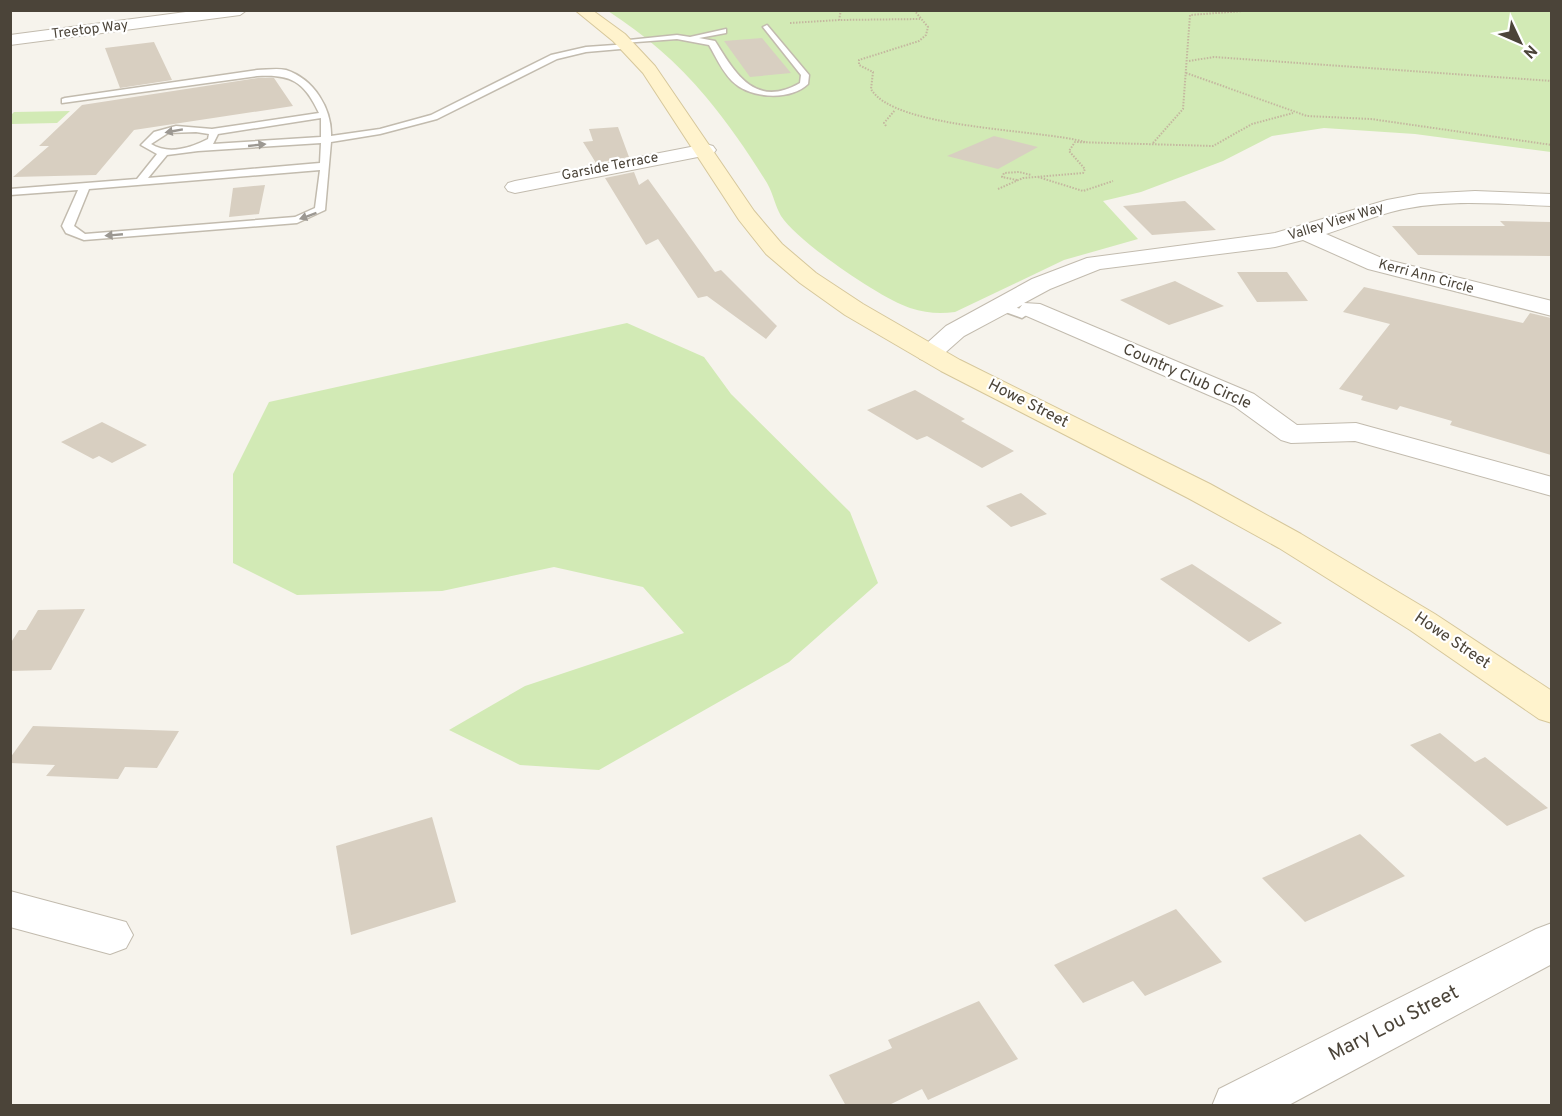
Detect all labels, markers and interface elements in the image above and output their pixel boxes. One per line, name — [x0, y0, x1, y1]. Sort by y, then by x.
north arrow — [1490, 12, 1550, 72]
street label: Treetop Way — [51, 17, 129, 43]
text: N — [1518, 40, 1541, 62]
one-way arrow — [165, 127, 184, 136]
one-way arrow — [248, 140, 267, 149]
street label: Garside Terrace — [560, 149, 660, 185]
street label: Valley View Way — [1286, 199, 1386, 245]
one-way arrow — [298, 211, 316, 221]
one-way arrow — [104, 231, 123, 240]
street label: Kerri Ann Circle — [1376, 256, 1476, 298]
street label: Country Club Circle — [1120, 340, 1254, 414]
street label: Howe Street — [984, 375, 1072, 433]
street label: Howe Street — [1410, 608, 1494, 674]
street label: Mary Lou Street — [1324, 980, 1464, 1068]

